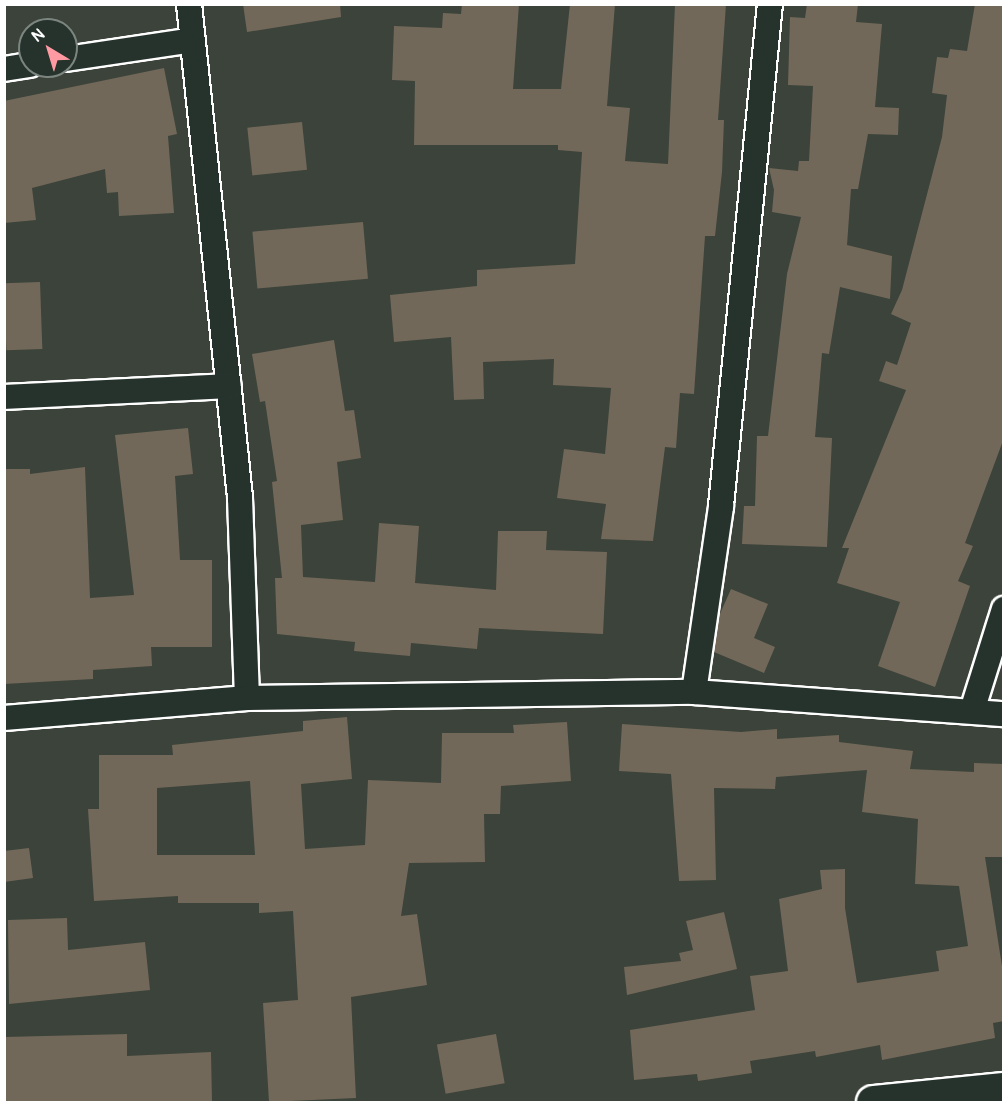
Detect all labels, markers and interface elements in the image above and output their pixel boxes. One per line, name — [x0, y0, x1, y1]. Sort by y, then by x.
north arrow — [18, 18, 78, 78]
text: N — [28, 24, 49, 47]

